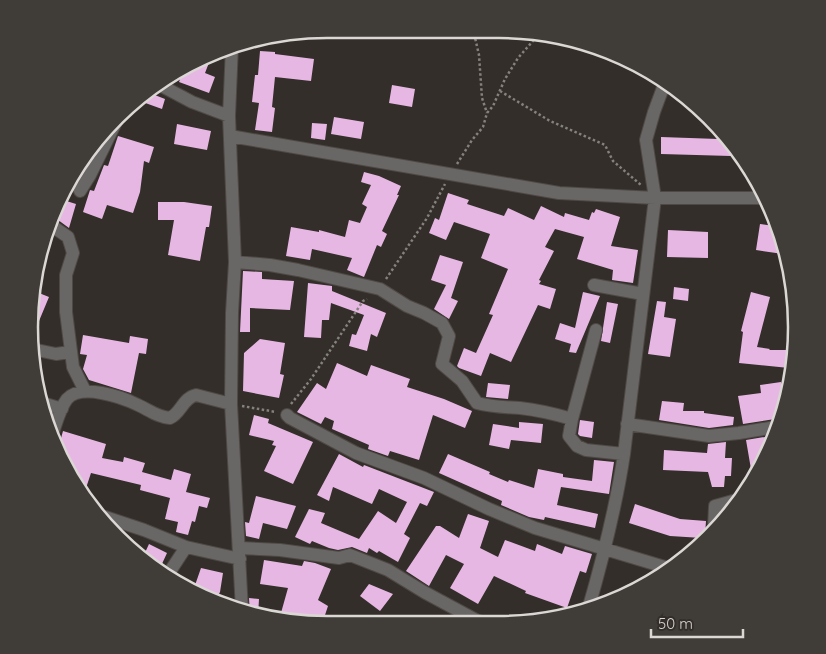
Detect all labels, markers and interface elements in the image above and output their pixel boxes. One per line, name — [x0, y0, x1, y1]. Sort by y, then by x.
scale bar — [651, 606, 744, 638]
text: 50 m — [658, 614, 693, 633]

